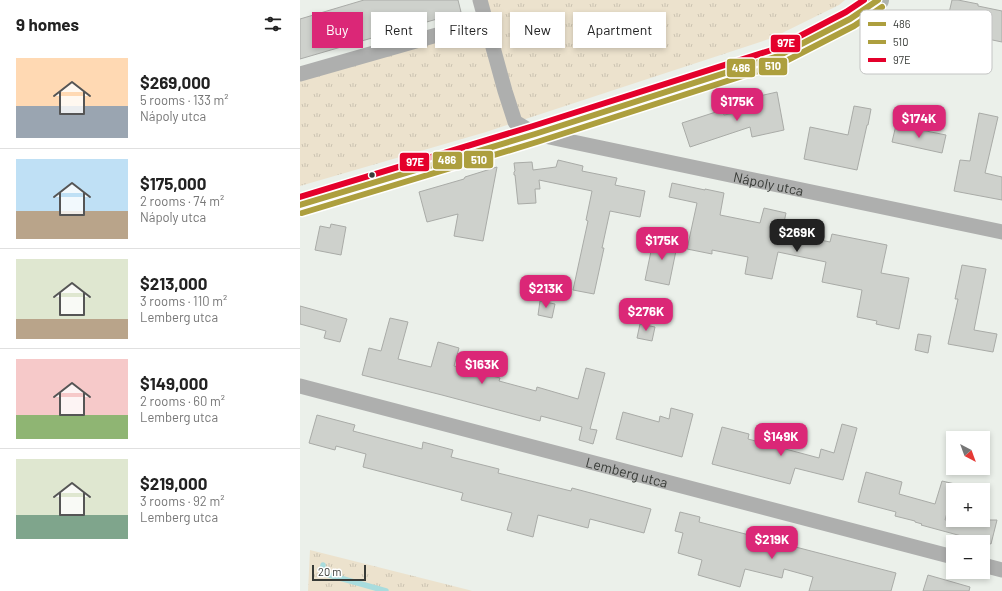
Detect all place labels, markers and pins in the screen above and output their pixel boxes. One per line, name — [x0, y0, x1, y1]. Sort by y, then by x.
pin: $175K — [709, 88, 765, 122]
pin: $174K — [891, 105, 947, 139]
unlabelled marker — [367, 170, 377, 180]
pin: $269K — [769, 219, 825, 253]
pin: $175K — [634, 227, 690, 261]
pin: $213K — [518, 275, 574, 309]
pin: $276K — [618, 298, 674, 332]
pin: $163K — [454, 351, 510, 385]
pin: $149K — [753, 423, 809, 457]
pin: $219K — [744, 526, 800, 560]

